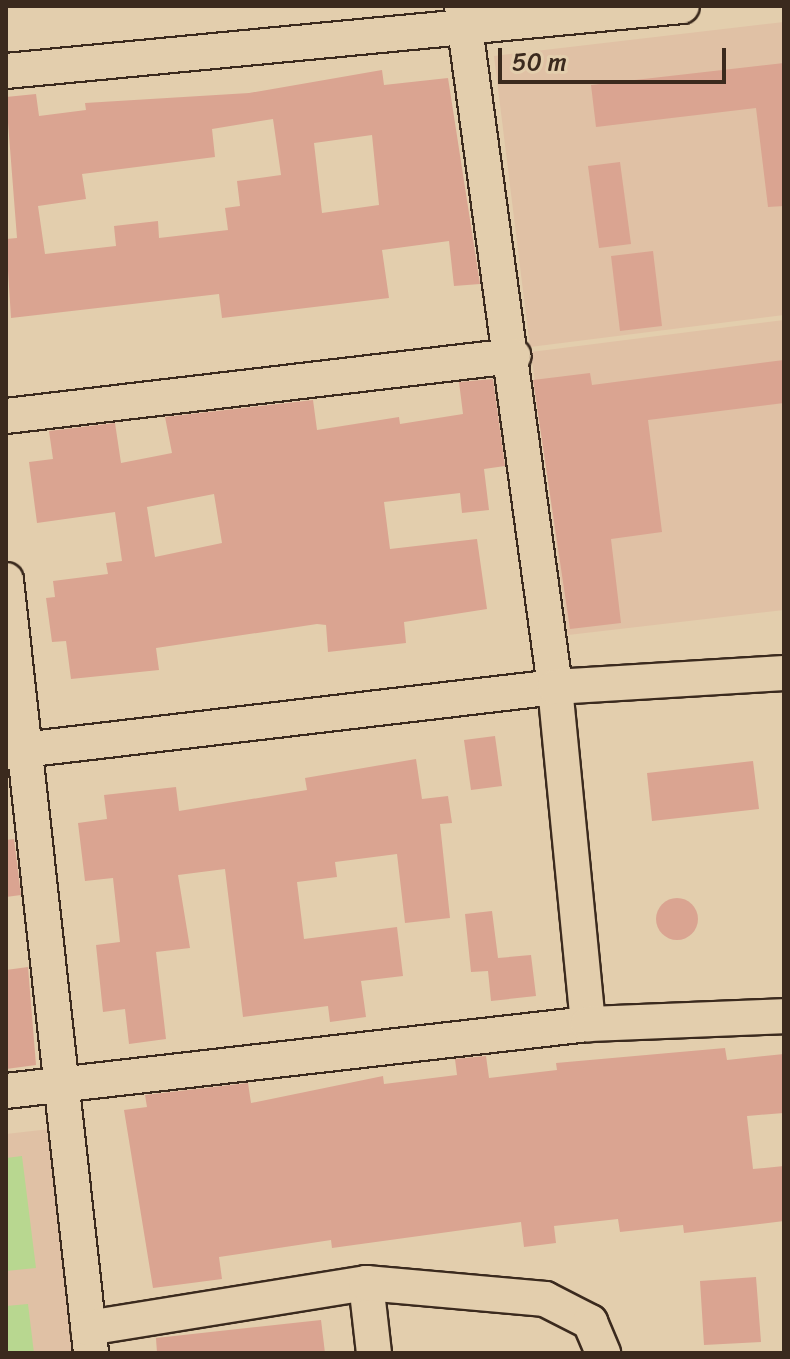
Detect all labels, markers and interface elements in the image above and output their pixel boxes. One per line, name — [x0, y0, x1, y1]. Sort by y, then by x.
scale bar — [502, 32, 730, 82]
text: 50 m — [512, 41, 567, 83]

